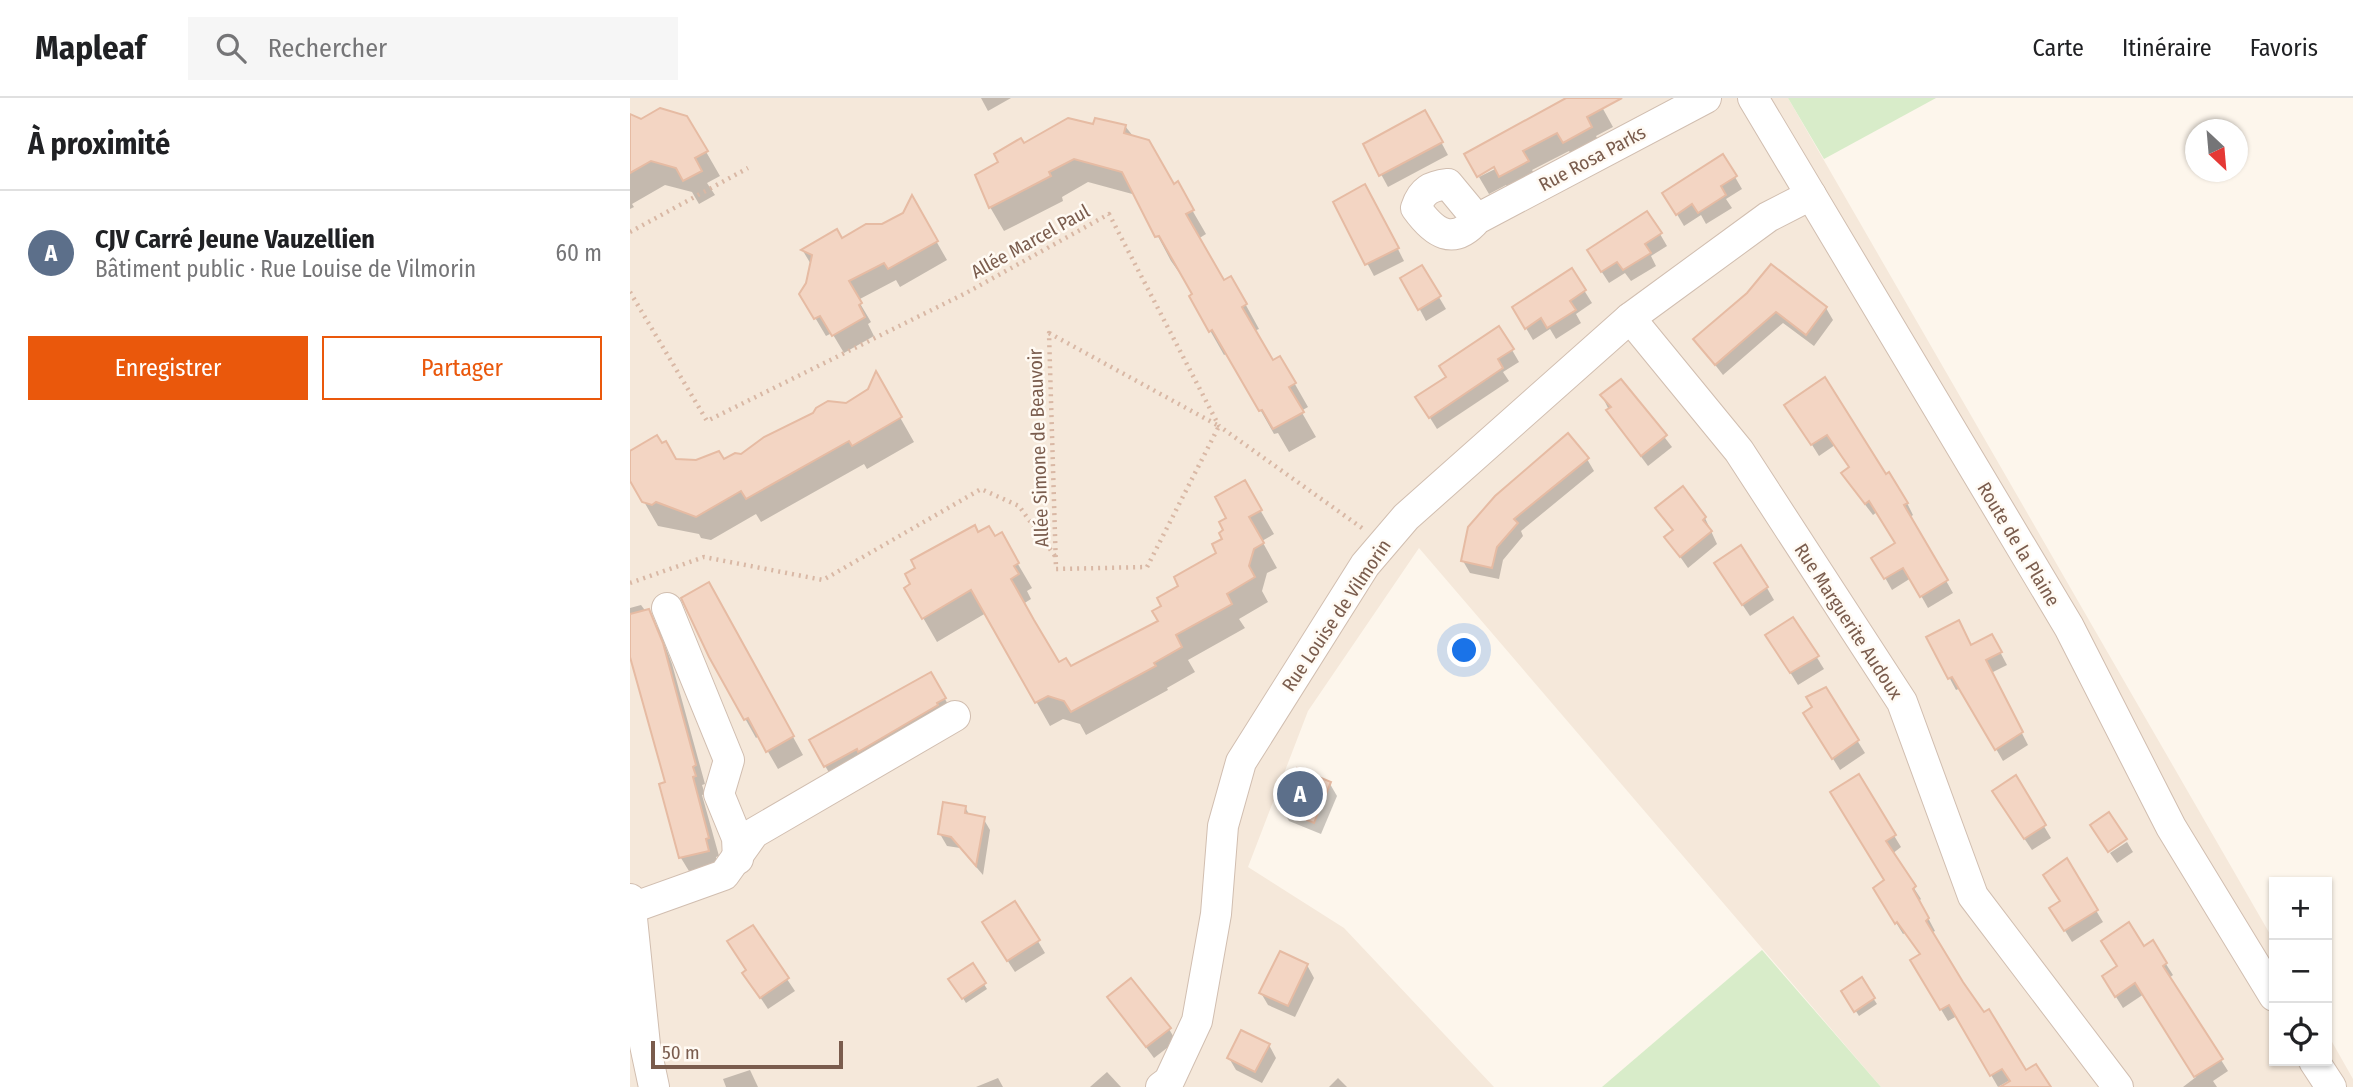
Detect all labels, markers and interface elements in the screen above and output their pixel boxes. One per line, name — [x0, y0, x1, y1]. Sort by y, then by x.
search box — [188, 17, 678, 80]
text: Mapleaf — [35, 28, 146, 68]
icon: search — [212, 29, 250, 67]
text: Rechercher — [268, 33, 387, 64]
text: Carte — [2033, 34, 2084, 62]
text: Itinéraire — [2122, 34, 2212, 62]
text: Favoris — [2250, 34, 2318, 62]
north arrow — [2185, 119, 2248, 182]
street label: Rue Rosa Parks — [1535, 121, 1650, 196]
text: À proximité — [28, 126, 170, 162]
street label: Allée Marcel Paul — [967, 199, 1094, 283]
text: CJV Carré Jeune Vauzellien — [95, 224, 375, 255]
text: A — [45, 239, 57, 267]
text: 60 m — [556, 239, 602, 267]
text: Bâtiment public · Rue Louise de Vilmorin — [95, 255, 476, 283]
button: Enregistrer — [28, 336, 308, 400]
button: Partager — [322, 336, 602, 400]
street label: Allée Simone de Beauvoir — [1024, 348, 1053, 548]
street label: Route de la Plaine — [1972, 478, 2065, 610]
street label: Rue Louise de Vilmorin — [1277, 535, 1396, 696]
street label: Rue Marguerite Audoux — [1790, 539, 1908, 704]
your location — [1447, 633, 1481, 667]
pin: A — [1277, 768, 1323, 820]
map controls — [2269, 877, 2332, 1066]
button: + — [2269, 877, 2332, 940]
button: − — [2269, 940, 2332, 1003]
button: locate — [2269, 1003, 2332, 1066]
scale bar — [651, 1038, 844, 1070]
text: 50 m — [662, 1041, 700, 1064]

